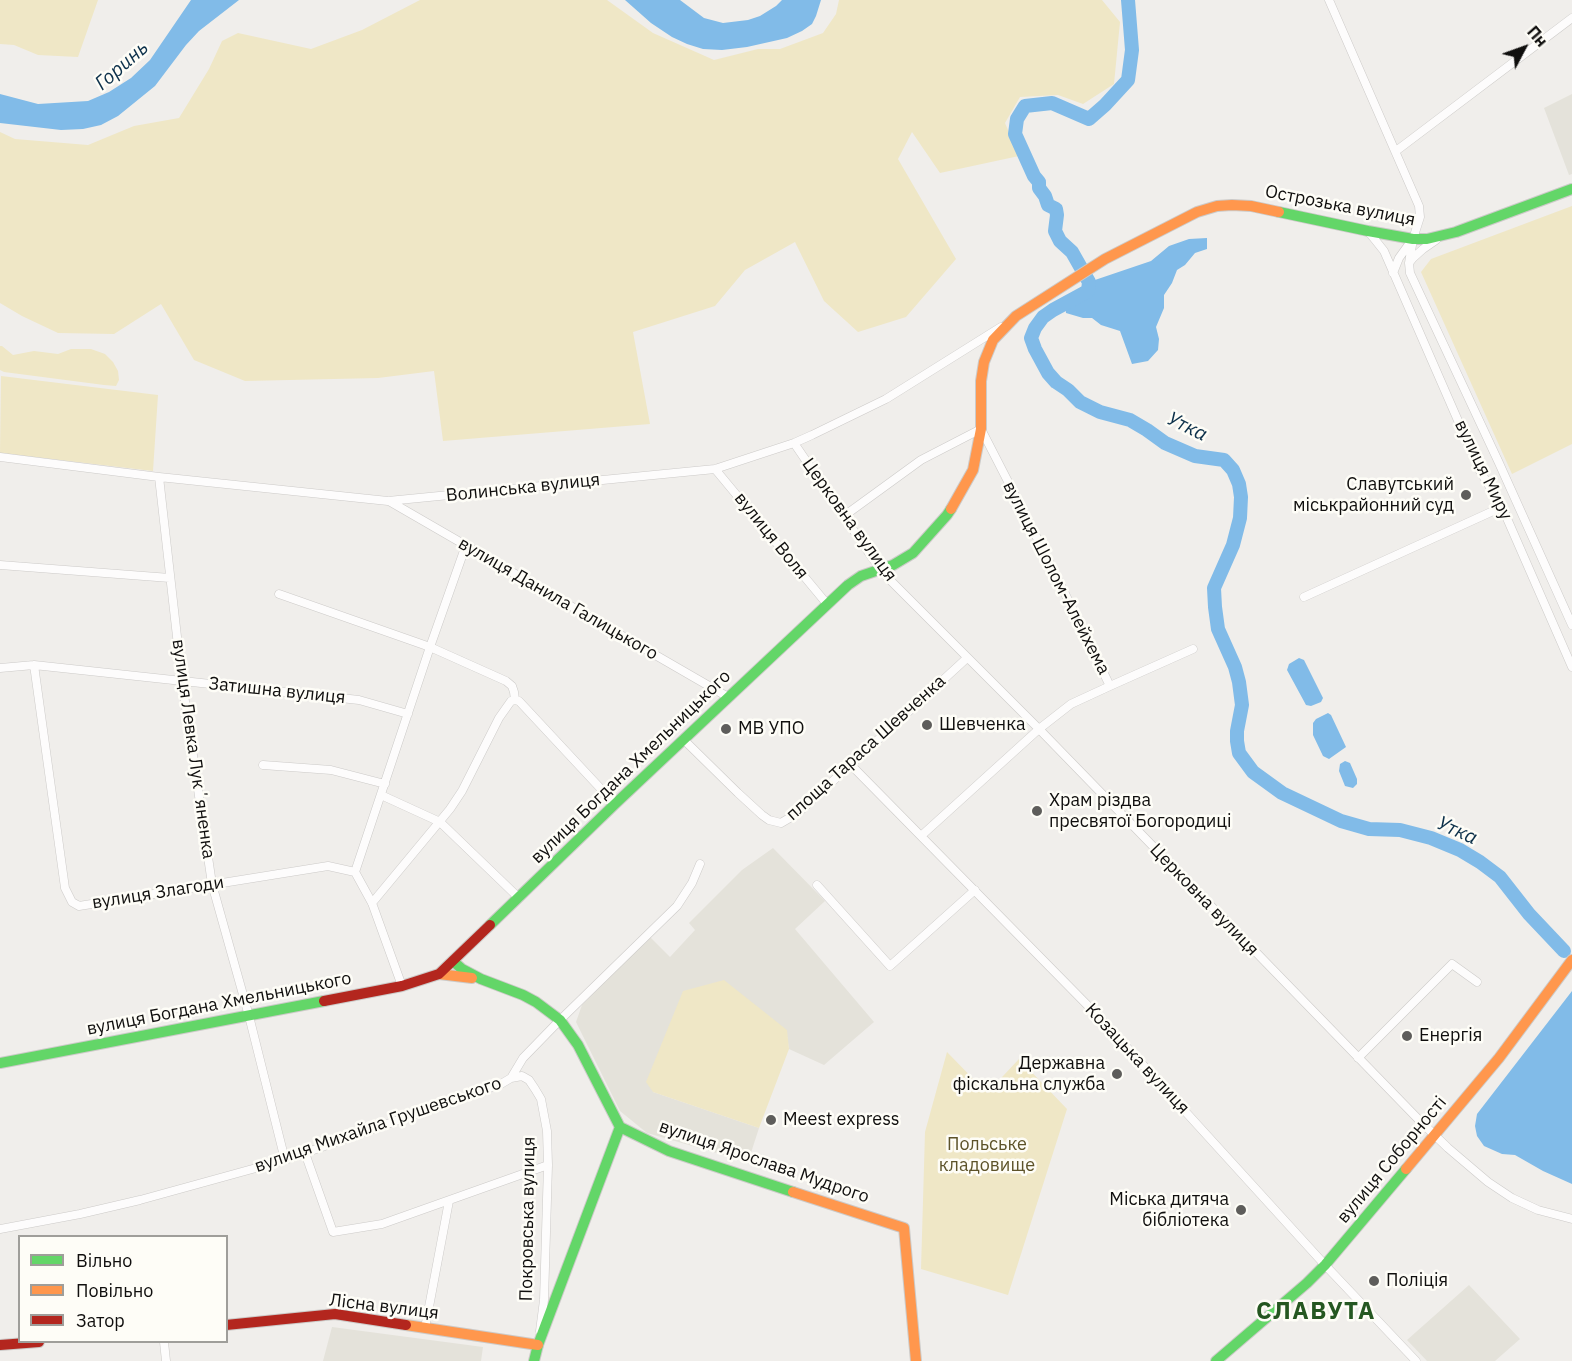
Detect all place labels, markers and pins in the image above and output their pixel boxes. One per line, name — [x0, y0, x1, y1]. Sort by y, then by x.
place label: Славутський міськрайонний суд — [1293, 474, 1454, 516]
marker: Славутський міськрайонний суд — [1459, 488, 1473, 502]
place label: Шевченка — [939, 714, 1026, 736]
place label: МВ УПО — [738, 718, 805, 740]
marker: Шевченка — [920, 718, 934, 732]
marker: МВ УПО — [719, 722, 733, 736]
place label: Храм різдва пресвятої Богородиці — [1049, 790, 1232, 832]
marker: Храм різдва пресвятої Богородиці — [1030, 804, 1044, 818]
place label: Енергія — [1419, 1025, 1482, 1047]
marker: Енергія — [1400, 1029, 1414, 1043]
place label: Державна фіскальна служба — [953, 1053, 1105, 1096]
marker: Державна фіскальна служба — [1110, 1067, 1124, 1081]
place label: Meest express — [783, 1109, 900, 1131]
marker: Meest express — [764, 1113, 778, 1127]
place label: Міська дитяча бібліотека — [1109, 1189, 1229, 1232]
marker: Міська дитяча бібліотека — [1234, 1203, 1248, 1217]
place label: Поліція — [1386, 1270, 1448, 1292]
marker: Поліція — [1367, 1274, 1381, 1288]

